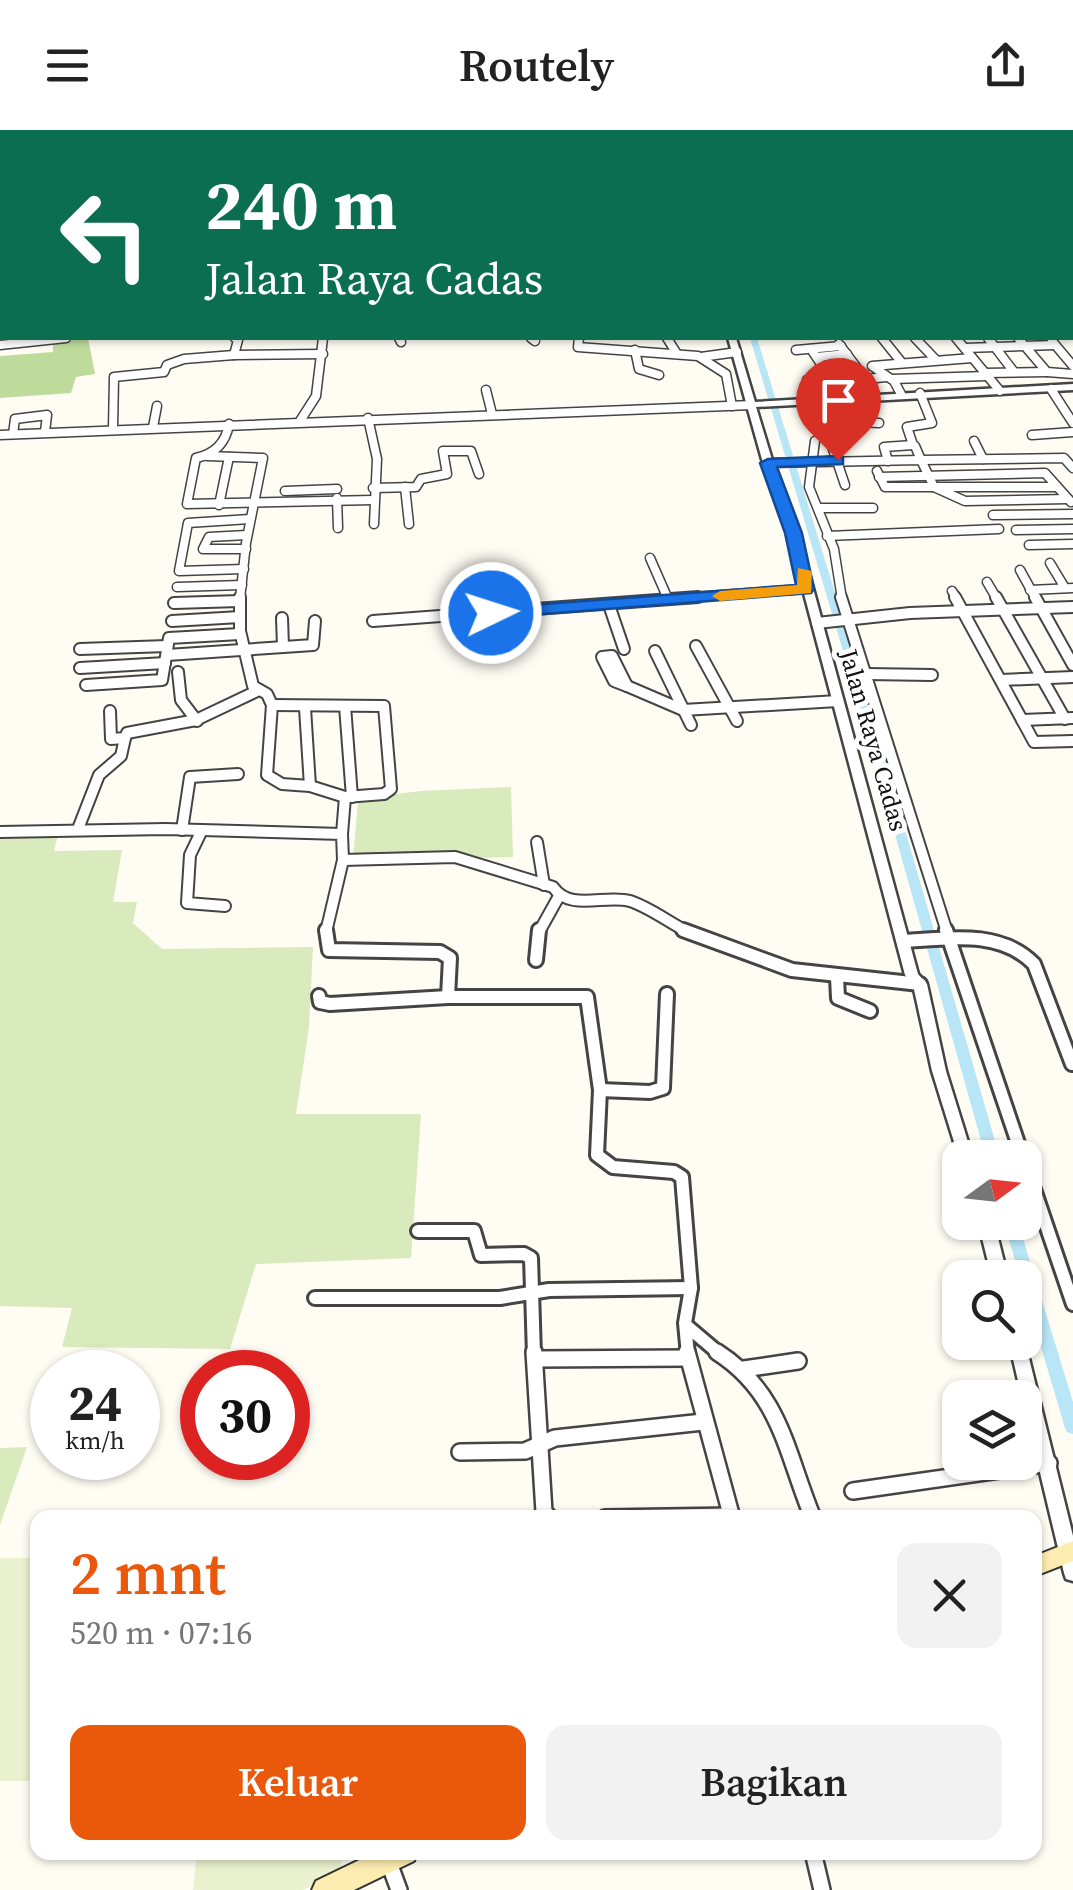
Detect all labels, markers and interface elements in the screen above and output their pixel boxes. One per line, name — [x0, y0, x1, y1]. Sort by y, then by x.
text: Routely — [459, 34, 614, 96]
icon: menu — [40, 38, 95, 93]
icon: share — [978, 38, 1033, 93]
text: 240 m — [205, 156, 397, 252]
icon: left — [40, 170, 170, 300]
text: Jalan Raya Cadas — [205, 247, 543, 309]
pin — [796, 358, 881, 461]
icon: arrive — [811, 373, 866, 428]
position arrow — [439, 561, 543, 665]
street label: Jalan Raya Cadas — [831, 644, 916, 835]
north arrow — [942, 1140, 1042, 1240]
map controls — [942, 1140, 1042, 1480]
button: search — [942, 1260, 1042, 1360]
speed limit sign: 30 — [180, 1350, 310, 1480]
text: 24 — [68, 1368, 122, 1437]
button: layers — [942, 1380, 1042, 1480]
text: km/h — [65, 1423, 125, 1457]
text: 2 mnt — [70, 1532, 226, 1614]
button: close — [897, 1543, 1002, 1648]
text: 520 m · 07:16 — [70, 1611, 252, 1655]
button: Keluar — [70, 1725, 526, 1840]
button: Bagikan — [546, 1725, 1002, 1840]

